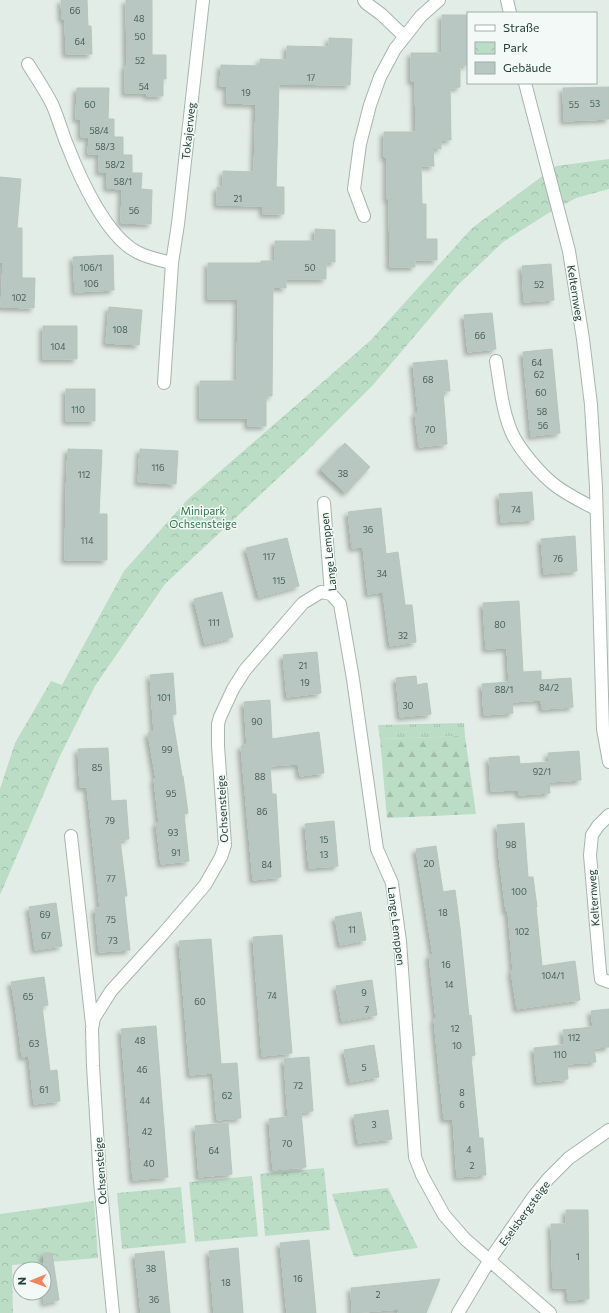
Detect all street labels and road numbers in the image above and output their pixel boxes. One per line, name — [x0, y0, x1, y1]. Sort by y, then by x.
street label: Tokajerweg — [179, 102, 197, 160]
street label: Kelternweg — [565, 264, 587, 322]
street label: Lange Lemppen — [317, 512, 339, 592]
street label: Ochsensteige — [214, 775, 230, 843]
street label: Kelternweg — [585, 869, 601, 927]
street label: Lange Lemppen — [386, 886, 408, 966]
street label: Ochsensteige — [91, 1137, 109, 1205]
street label: Eselsbergsteige — [496, 1178, 552, 1248]

